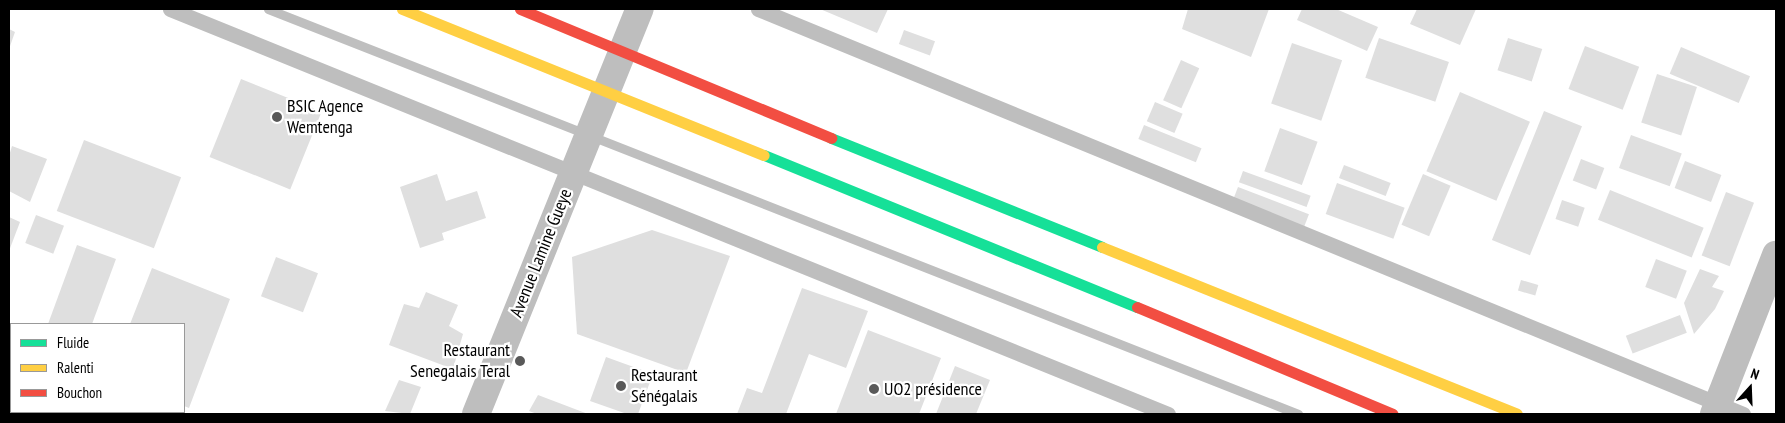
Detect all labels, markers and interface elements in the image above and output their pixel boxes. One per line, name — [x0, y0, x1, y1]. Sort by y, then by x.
place label: BSIC Agence Wemtenga — [287, 96, 364, 138]
marker: BSIC Agence Wemtenga — [271, 111, 283, 123]
street label: Avenue Lamine Gueye — [505, 186, 577, 320]
legend — [10, 323, 185, 413]
text: Fluide — [57, 333, 89, 352]
place label: Restaurant Senegalais Teral — [410, 340, 510, 382]
marker: Restaurant Senegalais Teral — [514, 355, 526, 367]
text: Ralenti — [57, 358, 94, 377]
north arrow — [1725, 363, 1775, 413]
text: N — [1748, 364, 1762, 384]
place label: Restaurant Sénégalais — [631, 365, 698, 408]
place label: UO2 présidence — [884, 378, 982, 400]
marker: Restaurant Sénégalais — [615, 380, 627, 392]
text: Bouchon — [57, 383, 102, 402]
marker: UO2 présidence — [868, 383, 880, 395]

